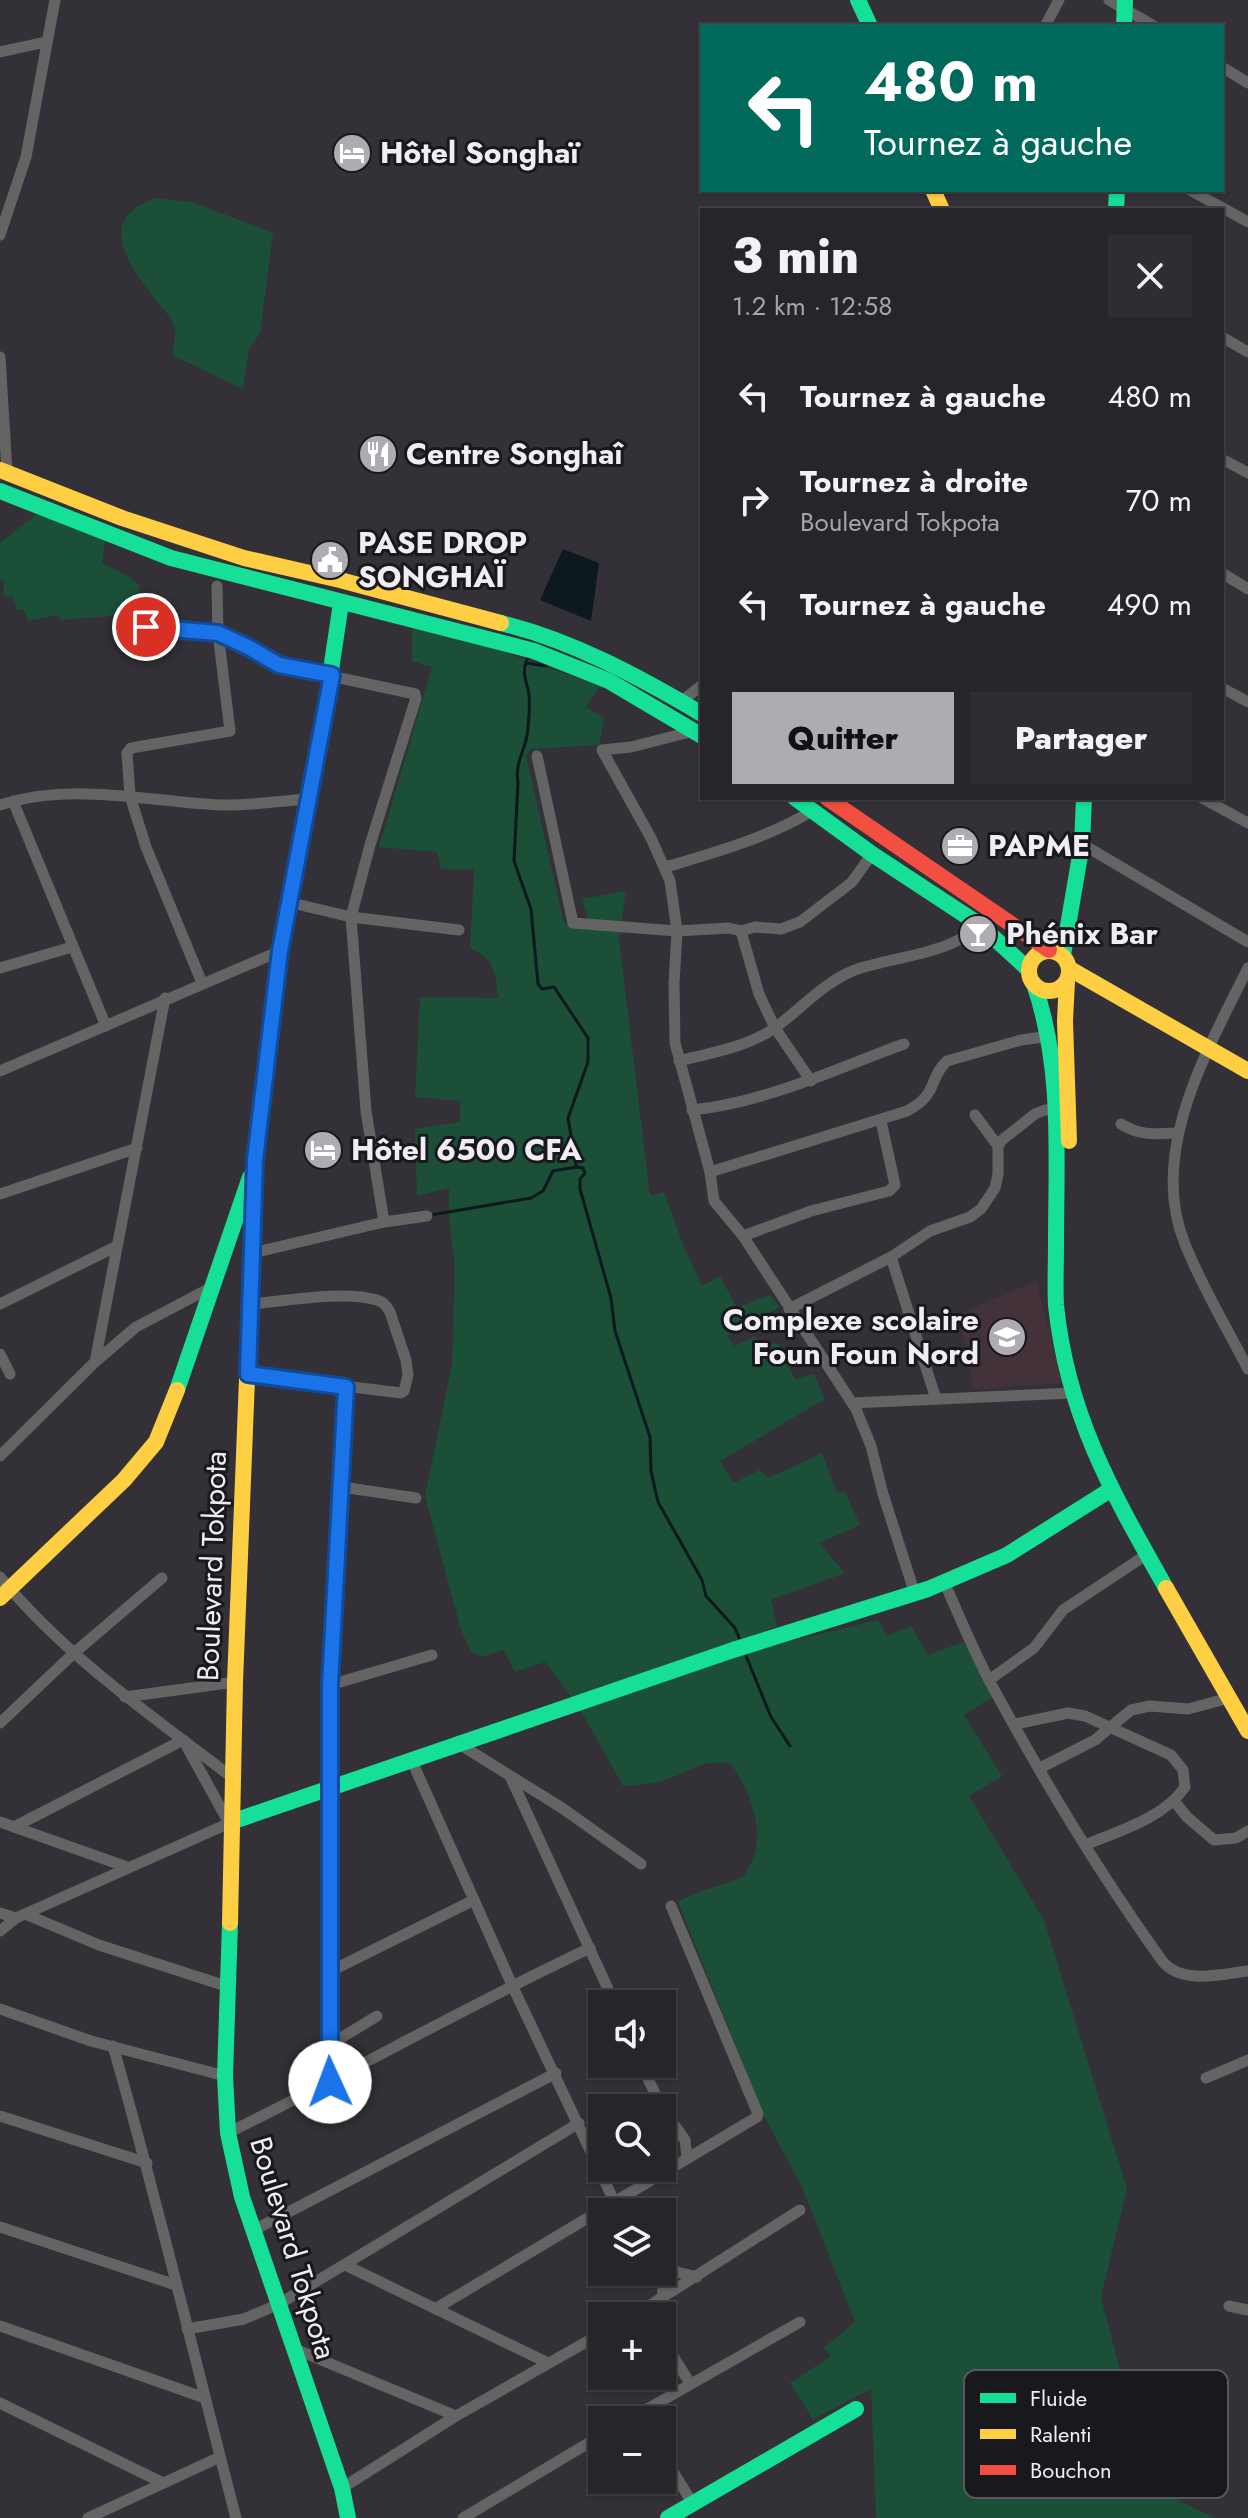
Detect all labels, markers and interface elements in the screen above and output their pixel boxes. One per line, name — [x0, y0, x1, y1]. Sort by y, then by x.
text: 480 m — [864, 41, 1038, 122]
icon: left — [732, 56, 836, 160]
text: Tournez à gauche — [864, 116, 1132, 168]
place label: Hôtel Songhaï — [380, 131, 581, 174]
hotel icon: Hôtel Songhaï — [331, 132, 373, 174]
text: 3 min — [732, 222, 859, 291]
button: close — [1108, 234, 1192, 318]
text: 1.2 km · 12:58 — [732, 287, 892, 325]
icon: left — [732, 374, 776, 418]
text: Tournez à gauche — [800, 375, 1046, 418]
text: 480 m — [1108, 375, 1192, 418]
place label: Centre Songhaî — [406, 432, 625, 475]
restaurant icon: Centre Songhaî — [357, 433, 399, 475]
text: Tournez à droite — [800, 460, 1028, 503]
icon: right — [732, 478, 776, 522]
text: 70 m — [1126, 479, 1192, 522]
text: Boulevard Tokpota — [800, 503, 1000, 541]
place label: PASE DROP SONGHAÏ — [358, 521, 527, 598]
public building icon: PASE DROP SONGHAÏ — [309, 539, 351, 581]
icon: left — [732, 582, 776, 626]
text: Tournez à gauche — [800, 583, 1046, 626]
text: 490 m — [1107, 583, 1192, 626]
pin — [112, 593, 180, 661]
icon: arrive — [124, 605, 168, 649]
button: Quitter — [732, 692, 954, 784]
button: Partager — [970, 692, 1192, 784]
place label: PAPME — [988, 824, 1090, 867]
office icon: PAPME — [939, 825, 981, 867]
place label: Phénix Bar — [1006, 912, 1159, 955]
bar icon: Phénix Bar — [957, 913, 999, 955]
place label: Hôtel 6500 CFA — [351, 1128, 583, 1171]
hotel icon: Hôtel 6500 CFA — [302, 1129, 344, 1171]
place label: Complexe scolaire Foun Foun Nord — [723, 1298, 979, 1375]
school or university icon: Complexe scolaire Foun Foun Nord — [986, 1316, 1028, 1358]
street label: Boulevard Tokpota — [186, 1450, 237, 1682]
map controls — [588, 1990, 676, 2494]
button: sound — [588, 1990, 676, 2078]
position arrow — [288, 2040, 372, 2124]
button: search — [588, 2094, 676, 2182]
street label: Boulevard Tokpota — [239, 2131, 348, 2364]
button: layers — [588, 2198, 676, 2286]
button: + — [588, 2302, 676, 2390]
legend — [964, 2370, 1228, 2498]
text: Fluide — [1030, 2382, 1087, 2414]
button: − — [588, 2406, 676, 2494]
text: Ralenti — [1030, 2418, 1092, 2450]
text: Bouchon — [1030, 2454, 1111, 2486]

